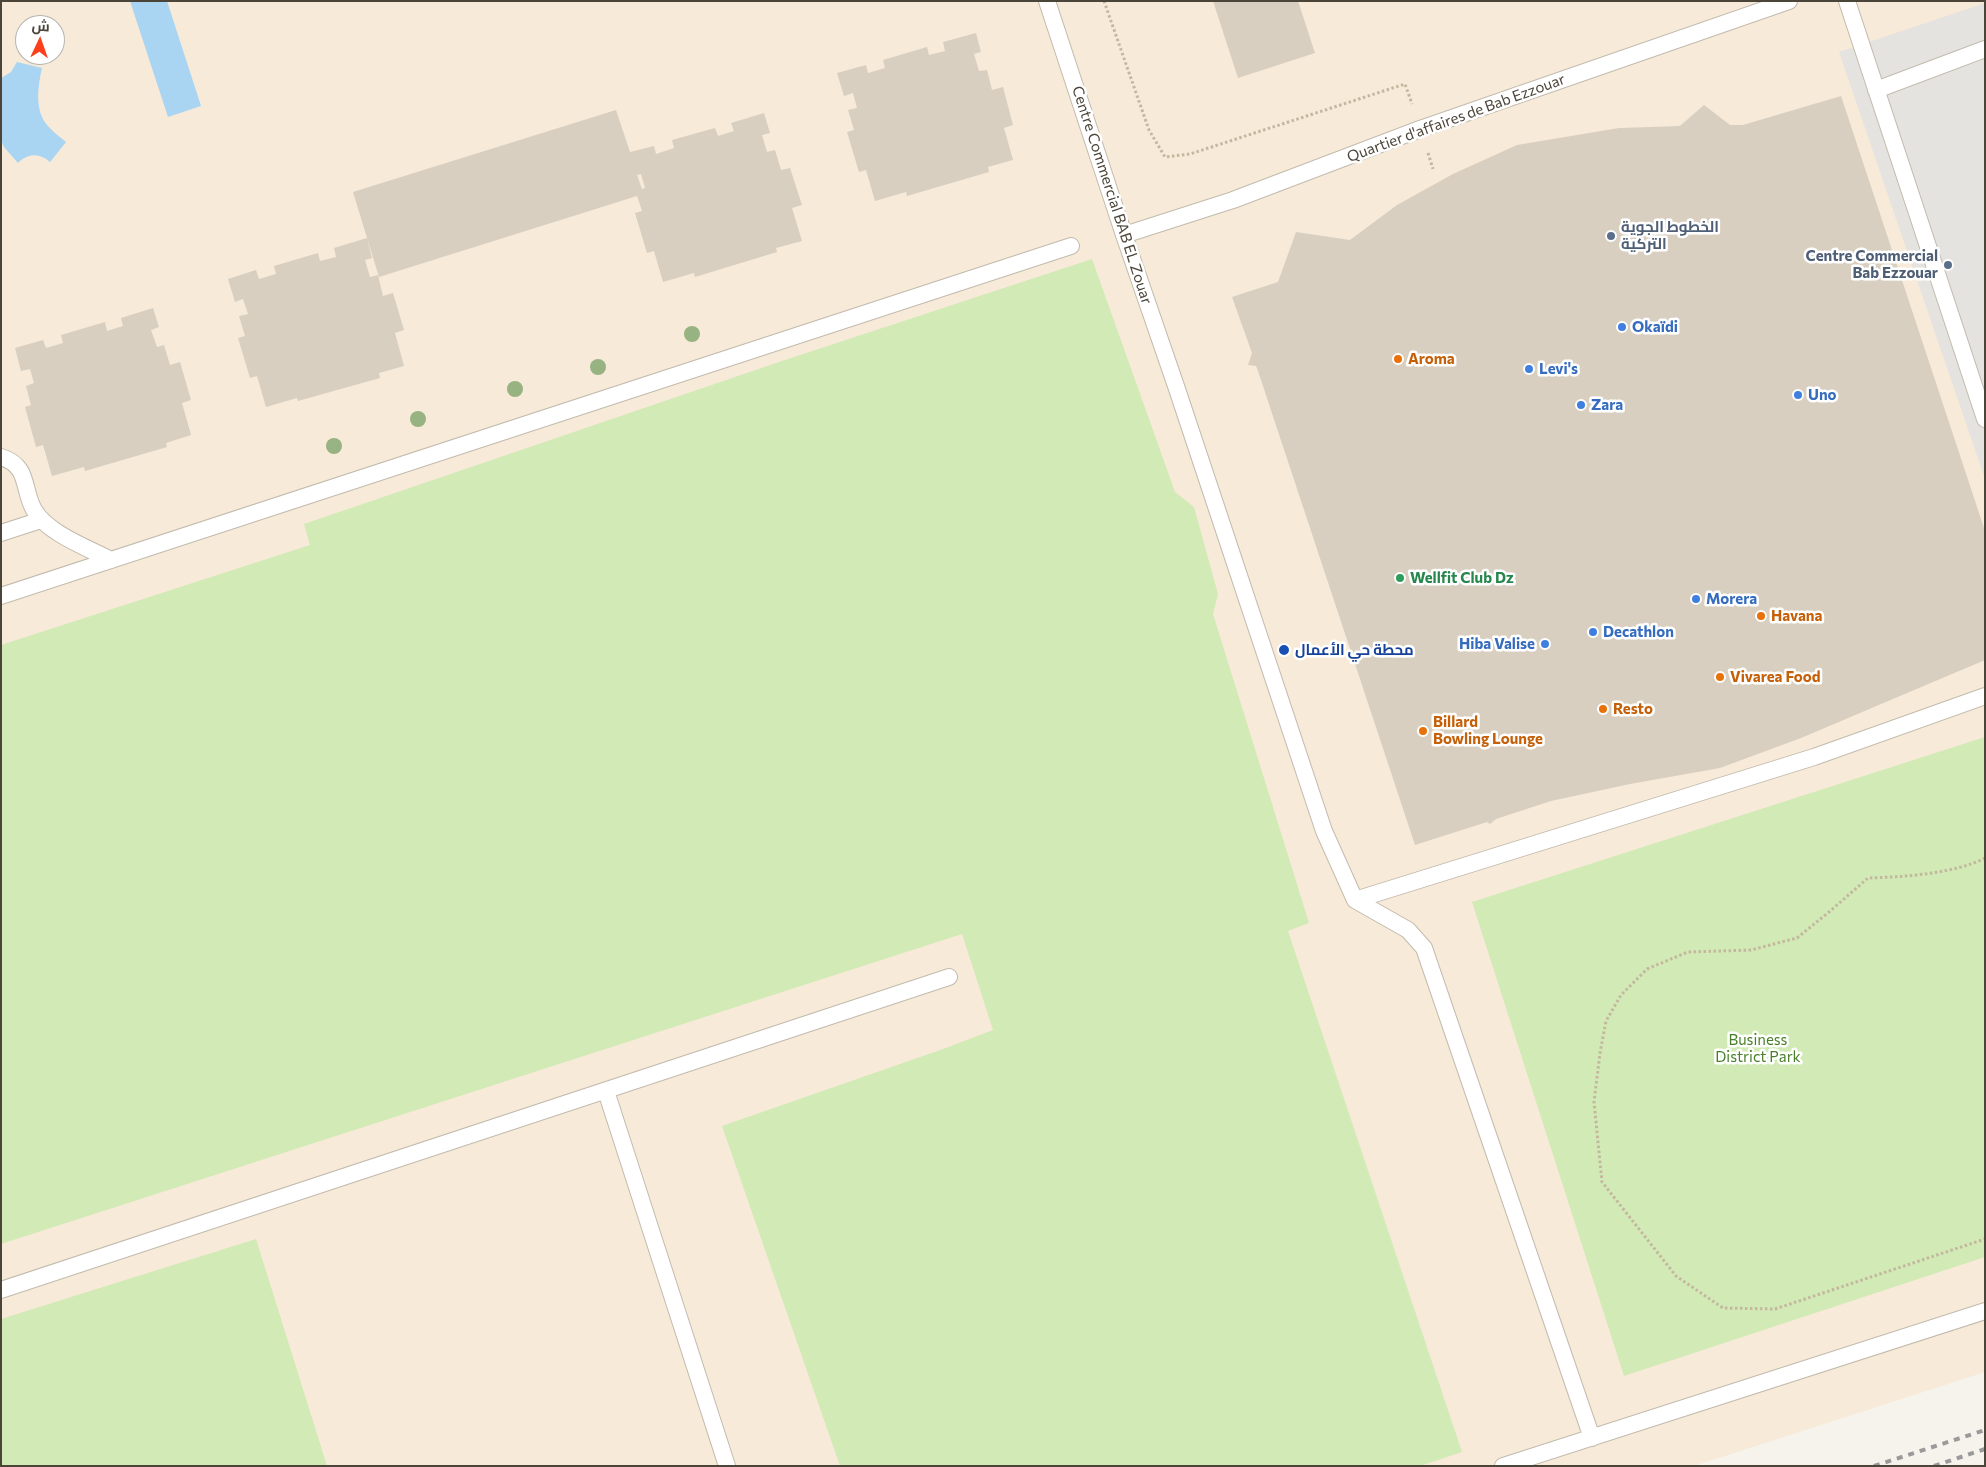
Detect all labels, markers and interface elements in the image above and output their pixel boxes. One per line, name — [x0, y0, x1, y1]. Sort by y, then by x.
north arrow — [15, 15, 65, 65]
text: ش — [31, 17, 50, 34]
street label: Quartier d'affaires de Bab Ezzouar — [1344, 70, 1568, 166]
street label: Centre Commercial BAB EL Zouar — [1068, 84, 1156, 306]
place label: الخطوط الجوية التركية — [1621, 218, 1719, 253]
marker: الخطوط الجوية التركية — [1605, 230, 1617, 242]
place label: Centre Commercial Bab Ezzouar — [1805, 247, 1938, 282]
marker: Centre Commercial Bab Ezzouar — [1942, 259, 1954, 271]
place label: Okaïdi — [1632, 318, 1678, 336]
marker: Okaïdi — [1616, 321, 1628, 333]
place label: Aroma — [1408, 350, 1455, 368]
marker: Aroma — [1392, 353, 1404, 365]
place label: Levi's — [1539, 360, 1578, 378]
marker: Levi's — [1523, 363, 1535, 375]
place label: Uno — [1808, 386, 1837, 404]
marker: Uno — [1792, 389, 1804, 401]
place label: Zara — [1591, 396, 1623, 414]
marker: Zara — [1575, 399, 1587, 411]
place label: Wellfit Club Dz — [1410, 569, 1514, 587]
marker: Wellfit Club Dz — [1394, 572, 1406, 584]
place label: Morera — [1706, 590, 1757, 608]
marker: Morera — [1690, 593, 1702, 605]
place label: Havana — [1771, 607, 1822, 625]
marker: Havana — [1755, 610, 1767, 622]
place label: Decathlon — [1603, 623, 1674, 641]
marker: Decathlon — [1587, 626, 1599, 638]
place label: Hiba Valise — [1459, 635, 1535, 653]
marker: Hiba Valise — [1539, 638, 1551, 650]
place label: محطة حي الأعمال — [1295, 641, 1414, 659]
marker: محطة حي الأعمال — [1277, 643, 1291, 657]
place label: Vivarea Food — [1730, 668, 1821, 686]
marker: Vivarea Food — [1714, 671, 1726, 683]
place label: Resto — [1613, 700, 1653, 718]
marker: Resto — [1597, 703, 1609, 715]
place label: Billard Bowling Lounge — [1433, 713, 1543, 748]
marker: Billard Bowling Lounge — [1417, 725, 1429, 737]
park label: Business District Park — [1715, 1031, 1801, 1066]

